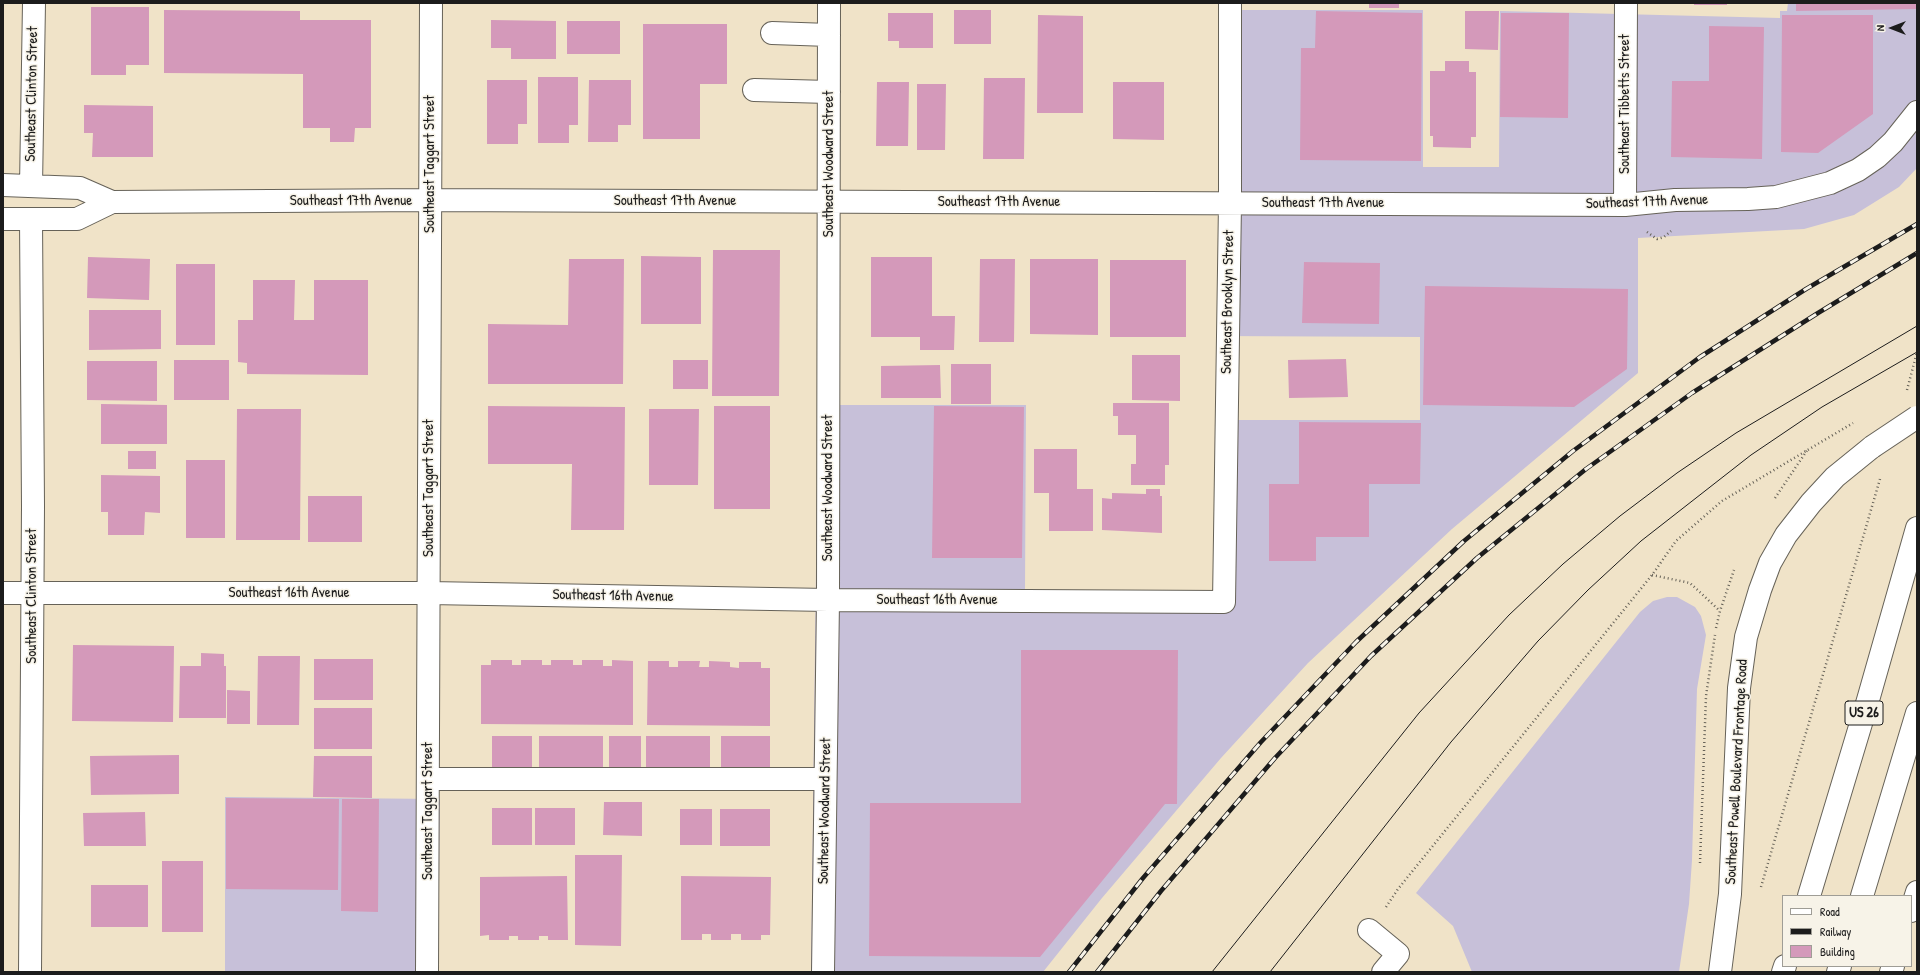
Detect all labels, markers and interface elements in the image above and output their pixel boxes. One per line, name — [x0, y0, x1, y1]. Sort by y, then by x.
north arrow — [1872, 8, 1912, 48]
text: N — [1873, 25, 1887, 31]
street label: Southeast Clinton Street — [22, 26, 42, 162]
street label: Southeast Tibbetts Street — [1616, 34, 1634, 174]
street label: Southeast Woodward Street — [820, 91, 838, 237]
street label: Southeast Taggart Street — [421, 95, 439, 233]
street label: Southeast 17th Avenue — [1586, 191, 1708, 213]
street label: Southeast 17th Avenue — [290, 192, 412, 210]
street label: Southeast 17th Avenue — [614, 192, 736, 210]
street label: Southeast 17th Avenue — [938, 193, 1060, 211]
street label: Southeast 17th Avenue — [1262, 194, 1384, 212]
street label: Southeast Brooklyn Street — [1218, 230, 1238, 374]
street label: Southeast Woodward Street — [819, 415, 837, 561]
street label: Southeast Taggart Street — [420, 419, 438, 557]
street label: Southeast Clinton Street — [23, 528, 41, 664]
street label: Southeast 16th Avenue — [228, 584, 350, 602]
street label: Southeast 16th Avenue — [552, 586, 674, 606]
street label: Southeast 16th Avenue — [876, 591, 998, 609]
street label: Southeast Powell Boulevard Frontage Road — [1722, 659, 1752, 885]
road number: US 26 — [1845, 701, 1883, 725]
street label: Southeast Woodward Street — [815, 738, 835, 884]
street label: Southeast Taggart Street — [419, 742, 437, 880]
legend — [1782, 895, 1912, 967]
text: Road — [1820, 903, 1840, 920]
text: Railway — [1820, 923, 1851, 940]
text: Building — [1820, 943, 1855, 960]

